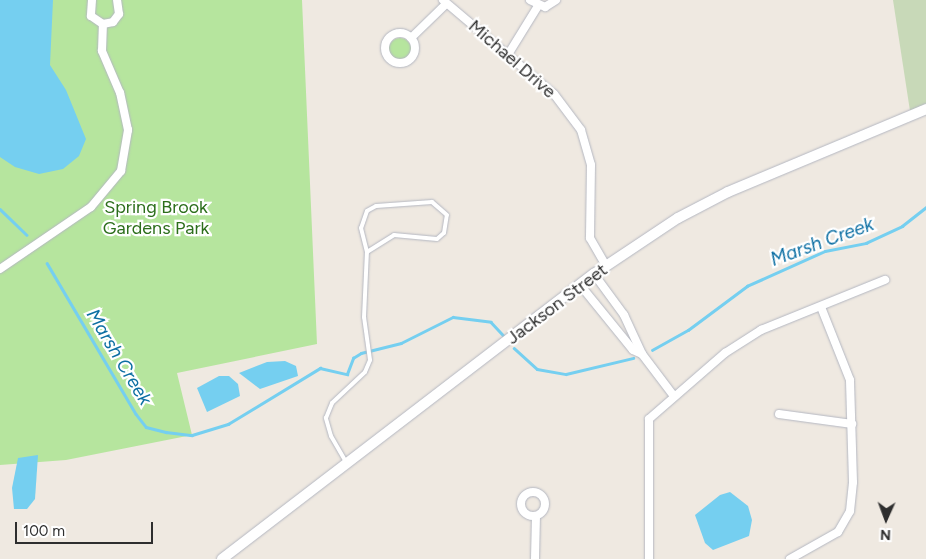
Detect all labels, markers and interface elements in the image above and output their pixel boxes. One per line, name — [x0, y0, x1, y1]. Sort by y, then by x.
street label: Michael Drive — [464, 15, 560, 103]
park label: Spring Brook Gardens Park — [103, 197, 209, 240]
water label: Marsh Creek — [767, 213, 877, 271]
street label: Jackson Street — [502, 259, 612, 349]
water label: Marsh Creek — [81, 305, 157, 409]
north arrow — [861, 494, 911, 544]
scale bar — [18, 512, 155, 544]
text: 100 m — [23, 522, 65, 540]
text: N — [880, 526, 891, 543]

